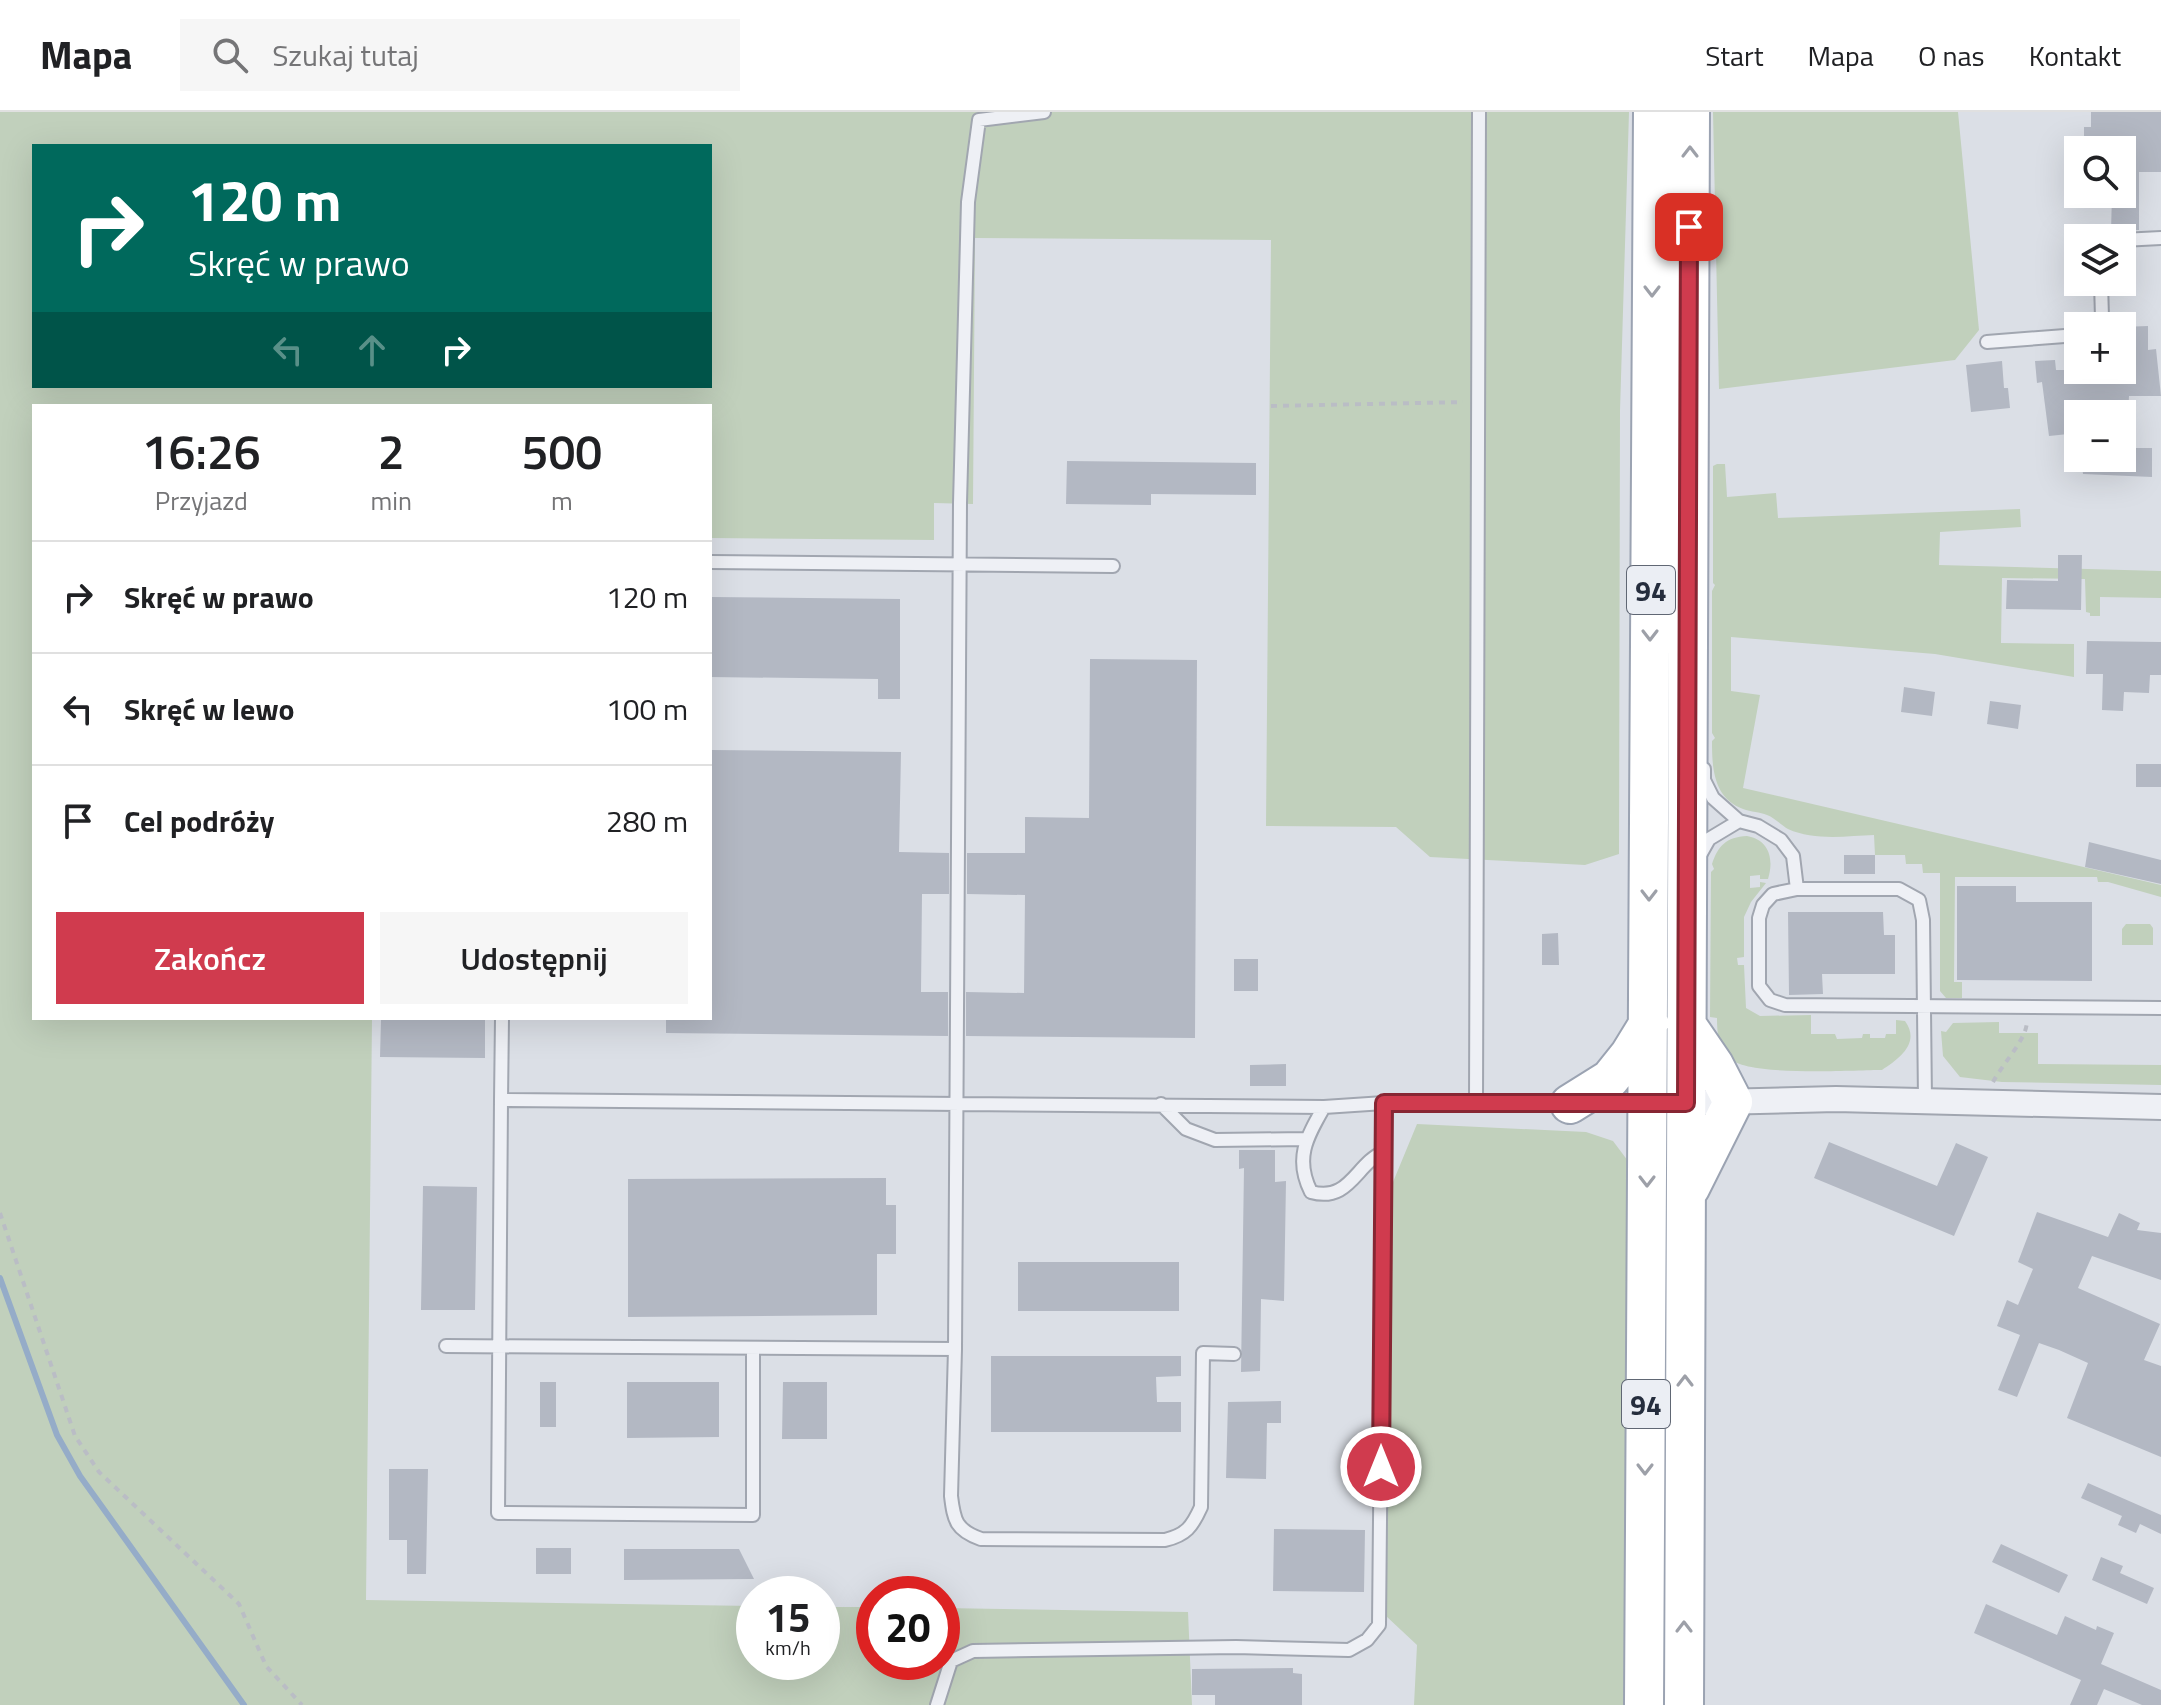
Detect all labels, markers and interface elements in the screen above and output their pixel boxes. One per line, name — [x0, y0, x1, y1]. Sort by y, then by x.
search box — [180, 19, 740, 91]
text: Mapa — [40, 26, 132, 84]
text: Szukaj tutaj — [272, 32, 419, 78]
icon: search — [208, 33, 252, 77]
text: Start — [1705, 34, 1764, 77]
text: Mapa — [1808, 34, 1874, 77]
text: O nas — [1918, 34, 1985, 77]
text: Kontakt — [2029, 34, 2121, 77]
map controls — [2064, 136, 2136, 472]
button: search — [2064, 136, 2136, 208]
one-way arrow — [1681, 145, 1699, 158]
text: 120 m — [188, 158, 341, 243]
icon: right — [56, 176, 160, 280]
pin — [1655, 193, 1723, 261]
icon: arrive — [1667, 205, 1711, 249]
button: layers — [2064, 224, 2136, 296]
text: Skręć w prawo — [188, 235, 410, 290]
one-way arrow — [1643, 285, 1661, 298]
button: + — [2064, 312, 2136, 384]
icon: left — [266, 328, 310, 372]
icon: ahead — [350, 328, 394, 372]
icon: right — [434, 328, 478, 372]
button: − — [2064, 400, 2136, 472]
text: 16:26 — [142, 415, 261, 488]
text: 2 — [378, 415, 405, 488]
text: 500 — [522, 415, 602, 488]
text: Przyjazd — [155, 481, 248, 520]
text: min — [370, 481, 412, 520]
text: m — [551, 481, 573, 520]
road number: 94 — [1627, 566, 1675, 614]
text: Skręć w prawo — [124, 574, 314, 620]
text: 120 m — [606, 574, 688, 620]
icon: right — [56, 575, 100, 619]
one-way arrow — [1641, 629, 1659, 642]
text: Skręć w lewo — [124, 686, 295, 732]
text: 100 m — [606, 686, 688, 732]
icon: left — [56, 687, 100, 731]
text: Cel podróży — [124, 798, 275, 844]
text: 280 m — [606, 798, 688, 844]
icon: arrive — [56, 799, 100, 843]
one-way arrow — [1640, 889, 1658, 902]
button: Zakończ — [56, 912, 364, 1004]
button: Udostępnij — [380, 912, 688, 1004]
one-way arrow — [1638, 1175, 1656, 1188]
one-way arrow — [1676, 1374, 1694, 1387]
road number: 94 — [1622, 1380, 1670, 1428]
position arrow — [1339, 1425, 1423, 1509]
one-way arrow — [1637, 1463, 1654, 1476]
speed limit sign: 20 — [856, 1576, 960, 1680]
text: 15 — [766, 1587, 810, 1648]
one-way arrow — [1675, 1620, 1693, 1633]
text: km/h — [765, 1632, 811, 1663]

